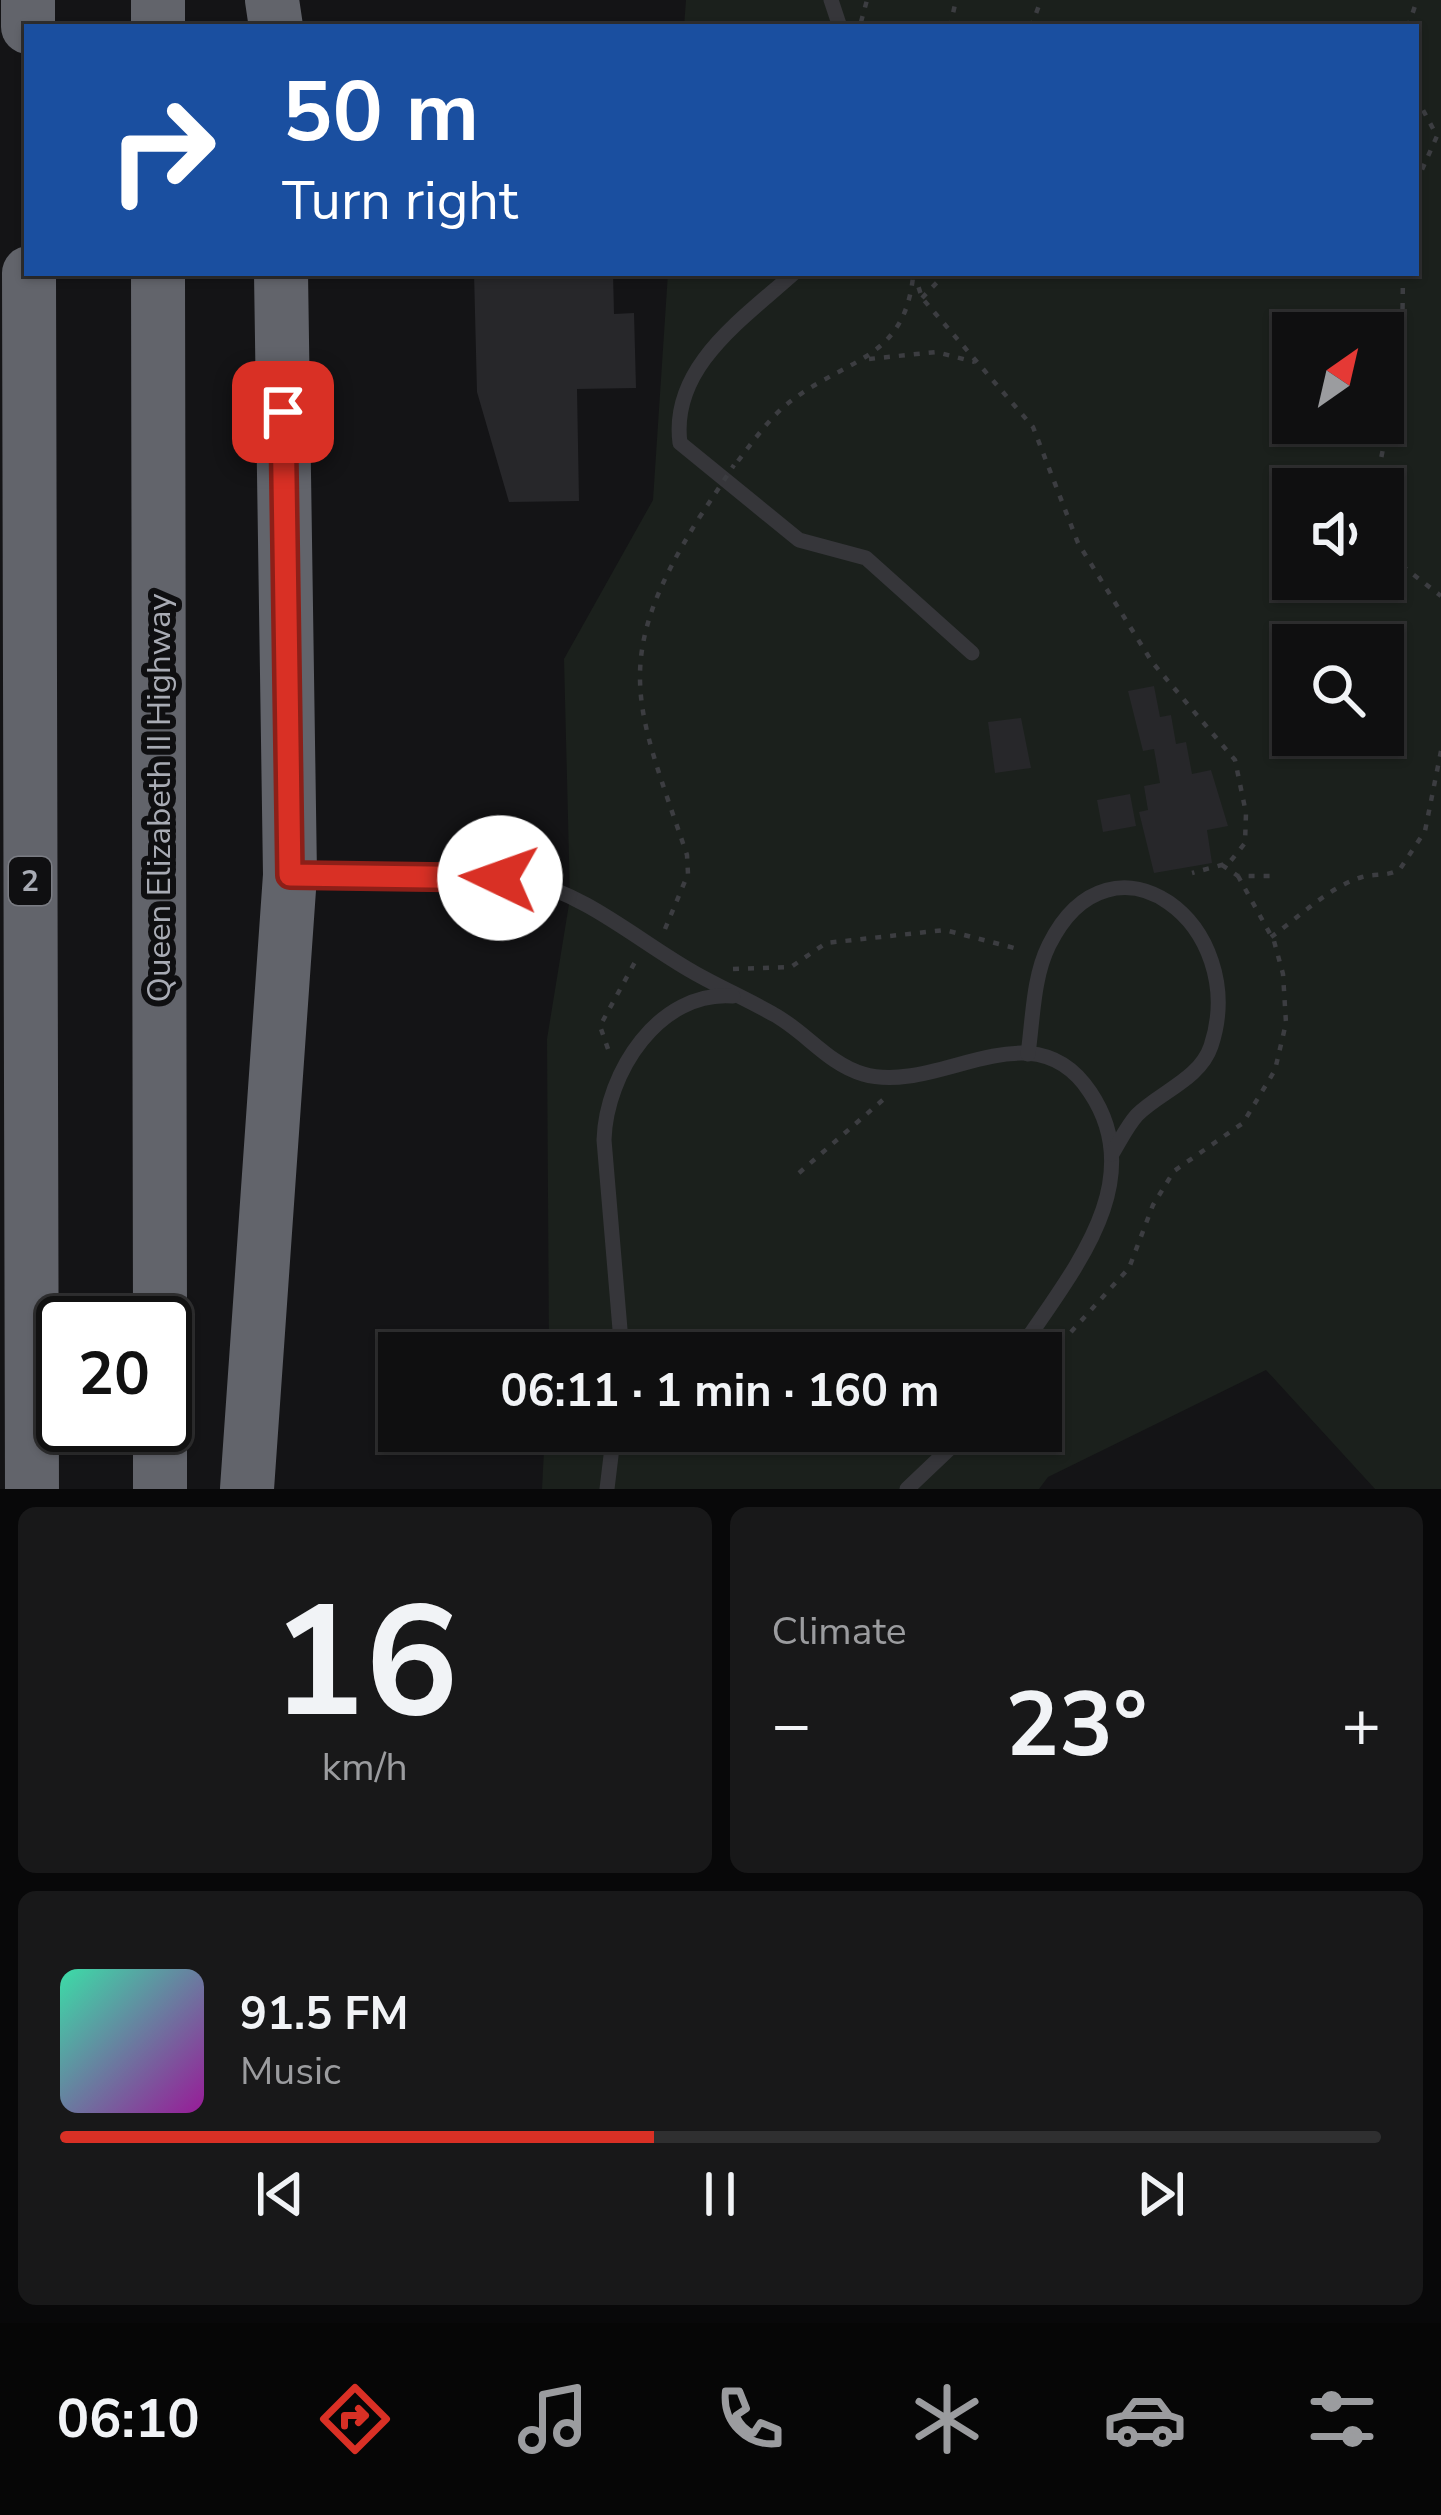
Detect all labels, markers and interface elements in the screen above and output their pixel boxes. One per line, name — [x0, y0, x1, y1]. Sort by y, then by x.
text: 50 m — [282, 55, 479, 170]
icon: right — [84, 72, 240, 228]
text: Turn right — [282, 164, 518, 238]
north arrow — [1272, 312, 1404, 444]
map controls — [1272, 312, 1404, 756]
pin — [232, 361, 334, 463]
icon: arrive — [250, 379, 316, 445]
button: sound — [1272, 468, 1404, 600]
street label: Queen Elizabeth II Highway — [137, 594, 182, 1002]
button: search — [1272, 624, 1404, 756]
position arrow — [437, 815, 563, 941]
road number: 2 — [9, 857, 51, 905]
speed limit sign: 20 — [36, 1296, 192, 1452]
text: 06:11 · 1 min · 160 m — [500, 1361, 940, 1422]
text: 16 — [271, 1556, 458, 1769]
text: Climate — [772, 1605, 907, 1658]
text: 23° — [1005, 1664, 1147, 1787]
text: − — [772, 1680, 811, 1770]
text: + — [1341, 1680, 1381, 1770]
text: km/h — [322, 1741, 408, 1794]
text: 91.5 FM — [240, 1984, 409, 2045]
text: Music — [240, 2045, 341, 2098]
icon: previous — [247, 2161, 313, 2227]
icon: pause — [687, 2161, 753, 2227]
icon: next — [1128, 2161, 1194, 2227]
icon: directions — [313, 2377, 397, 2461]
icon: music — [511, 2377, 595, 2461]
icon: phone — [708, 2377, 792, 2461]
icon: climate — [905, 2377, 989, 2461]
icon: car — [1103, 2377, 1187, 2461]
icon: filters — [1300, 2377, 1384, 2461]
text: 06:10 — [57, 2382, 200, 2456]

